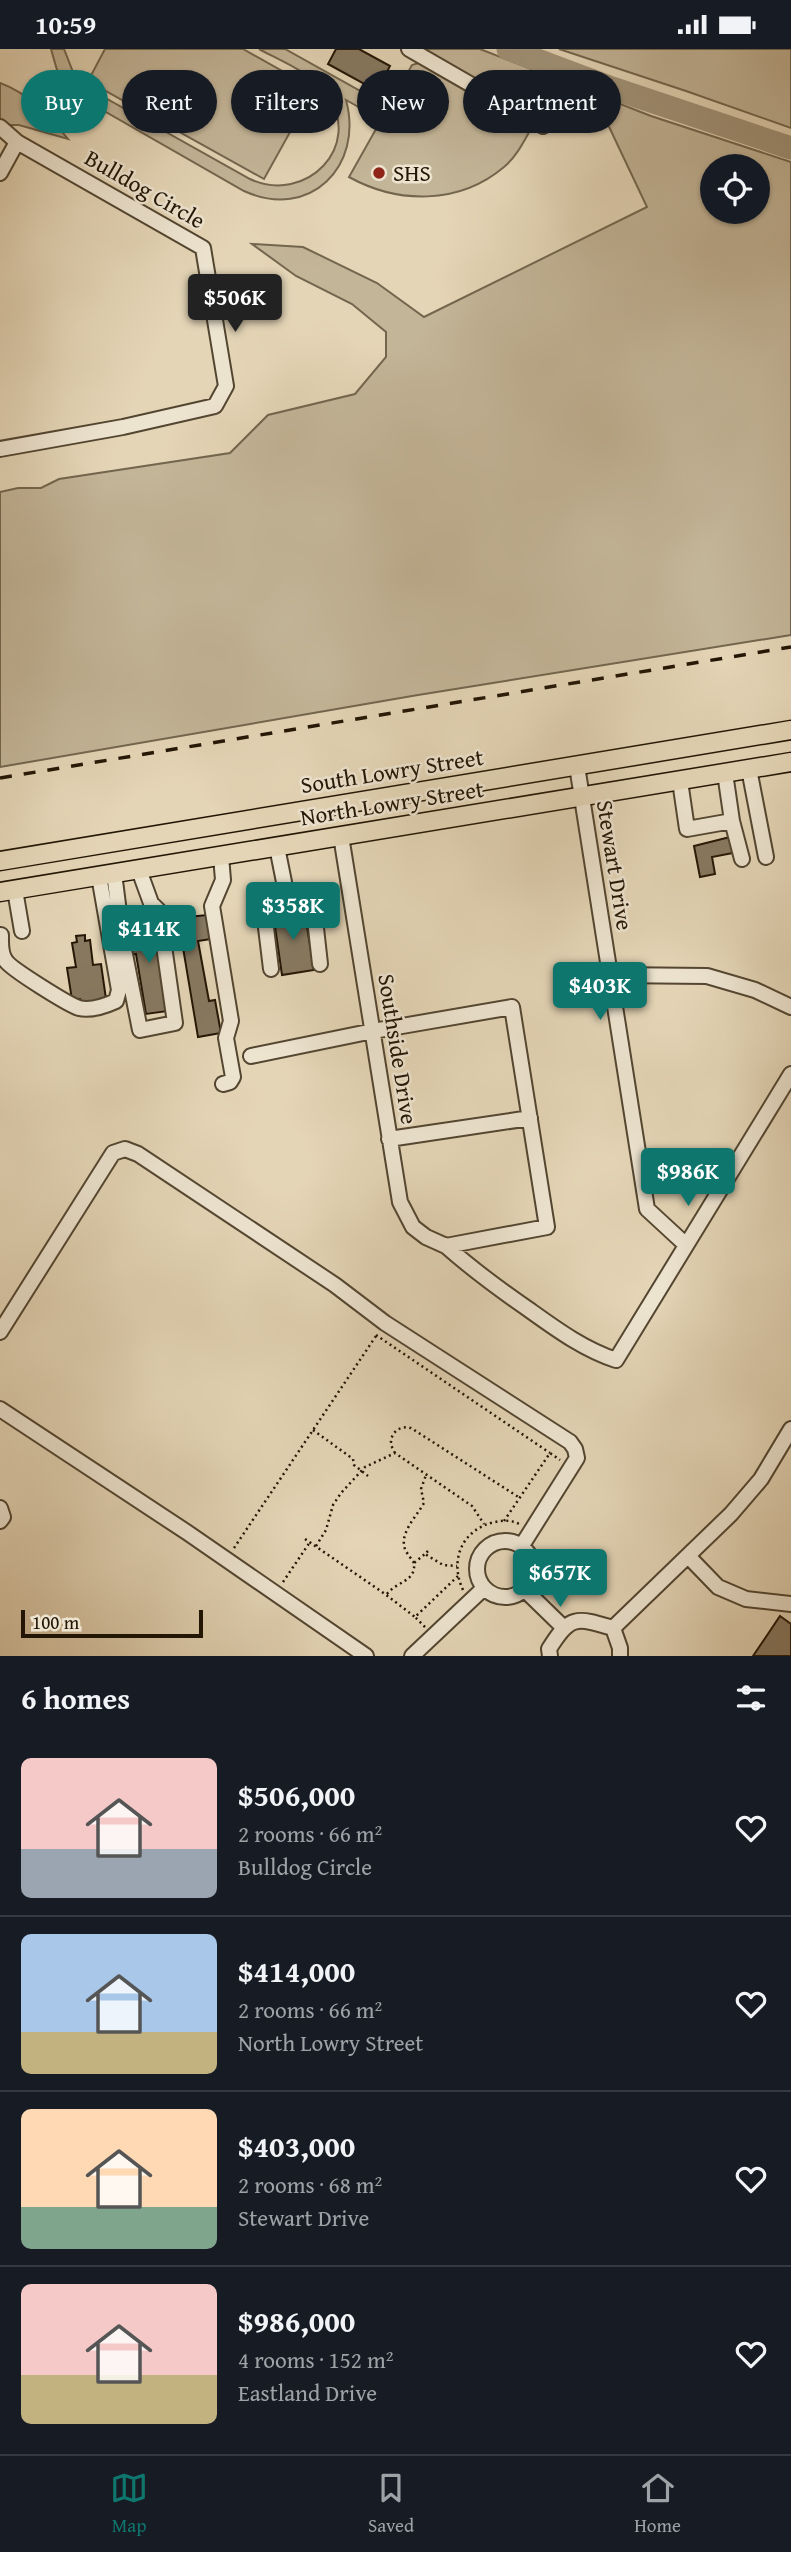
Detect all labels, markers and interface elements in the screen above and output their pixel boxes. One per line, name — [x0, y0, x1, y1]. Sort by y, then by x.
text: 10:59 — [35, 5, 96, 44]
chip: Buy — [21, 70, 108, 133]
chip: Rent — [122, 70, 217, 133]
chip: Filters — [231, 70, 343, 133]
chip: New — [357, 70, 449, 133]
chip: Apartment — [463, 70, 621, 133]
street label: Bulldog Circle — [79, 141, 212, 236]
map controls — [700, 154, 770, 224]
button: locate — [700, 154, 770, 224]
place label: SHS — [393, 156, 431, 189]
marker: SHS — [371, 165, 387, 181]
pin: $506K — [186, 275, 284, 334]
text: $506K — [204, 280, 266, 313]
street label: South Lowry Street — [298, 740, 486, 801]
street label: North Lowry Street — [298, 772, 486, 833]
street label: Stewart Drive — [589, 798, 642, 932]
pin: $358K — [244, 883, 342, 942]
text: $358K — [262, 888, 324, 921]
pin: $414K — [100, 905, 198, 965]
text: $414K — [118, 911, 180, 944]
pin: $403K — [551, 963, 649, 1022]
text: $403K — [569, 968, 631, 1001]
street label: Southside Drive — [370, 971, 427, 1126]
pin: $986K — [639, 1149, 737, 1208]
text: $986K — [657, 1154, 719, 1187]
pin: $657K — [511, 1549, 609, 1609]
text: $657K — [529, 1555, 591, 1588]
scale bar — [21, 1607, 203, 1639]
text: 100 m — [32, 1608, 79, 1636]
text: 6 homes — [21, 1676, 130, 1720]
icon: filters — [732, 1679, 770, 1717]
text: $506,000 — [238, 1773, 355, 1817]
icon: home — [77, 1786, 161, 1870]
icon: heart — [732, 1809, 770, 1847]
text: 2 rooms · 66 m² — [238, 1817, 382, 1850]
text: Bulldog Circle — [238, 1850, 372, 1883]
text: $414,000 — [238, 1949, 355, 1993]
icon: home — [77, 1962, 161, 2046]
icon: heart — [732, 1985, 770, 2023]
text: 2 rooms · 66 m² — [238, 1993, 382, 2026]
text: North Lowry Street — [238, 2026, 423, 2059]
text: $403,000 — [238, 2124, 355, 2168]
icon: home — [77, 2137, 161, 2221]
icon: heart — [732, 2160, 770, 2198]
text: 2 rooms · 68 m² — [238, 2168, 382, 2201]
text: Stewart Drive — [238, 2201, 369, 2234]
text: $986,000 — [238, 2299, 355, 2343]
icon: home — [77, 2312, 161, 2396]
icon: heart — [732, 2335, 770, 2373]
text: 4 rooms · 152 m² — [238, 2343, 393, 2376]
text: Eastland Drive — [238, 2376, 377, 2409]
tab: Map — [110, 2469, 148, 2539]
tab: Saved — [368, 2469, 414, 2539]
tab: Home — [634, 2469, 681, 2539]

